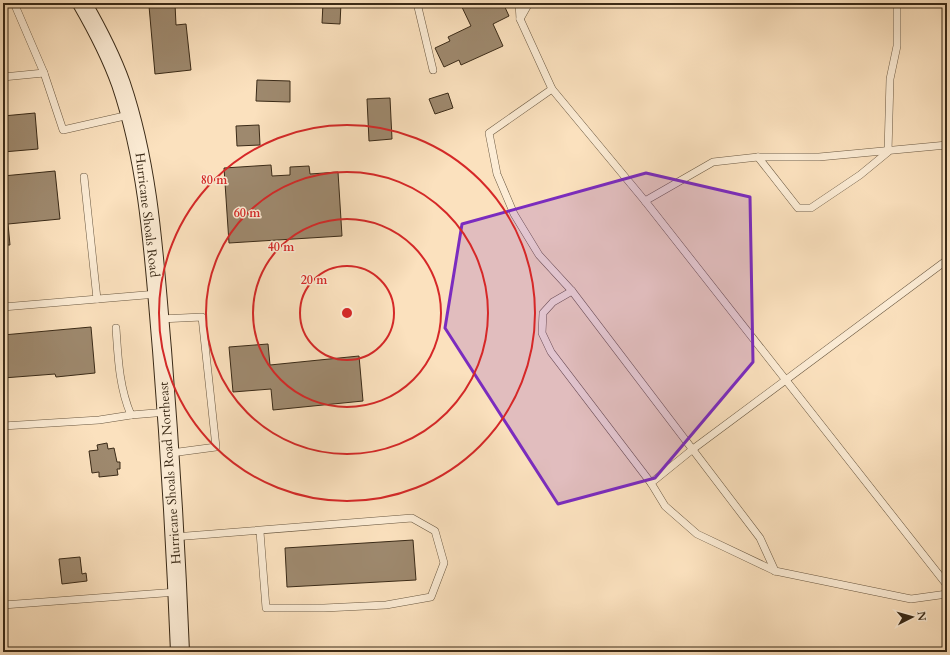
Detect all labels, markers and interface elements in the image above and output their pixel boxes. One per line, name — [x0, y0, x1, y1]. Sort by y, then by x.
street label: Hurricane Shoals Road — [130, 152, 164, 278]
text: 80 m — [201, 172, 228, 188]
text: 60 m — [234, 205, 261, 221]
text: 40 m — [268, 239, 295, 255]
text: 20 m — [301, 272, 328, 288]
centre of rings — [340, 306, 354, 320]
street label: Hurricane Shoals Road Northeast — [155, 381, 185, 565]
north arrow — [892, 597, 932, 637]
text: N — [913, 610, 929, 622]

